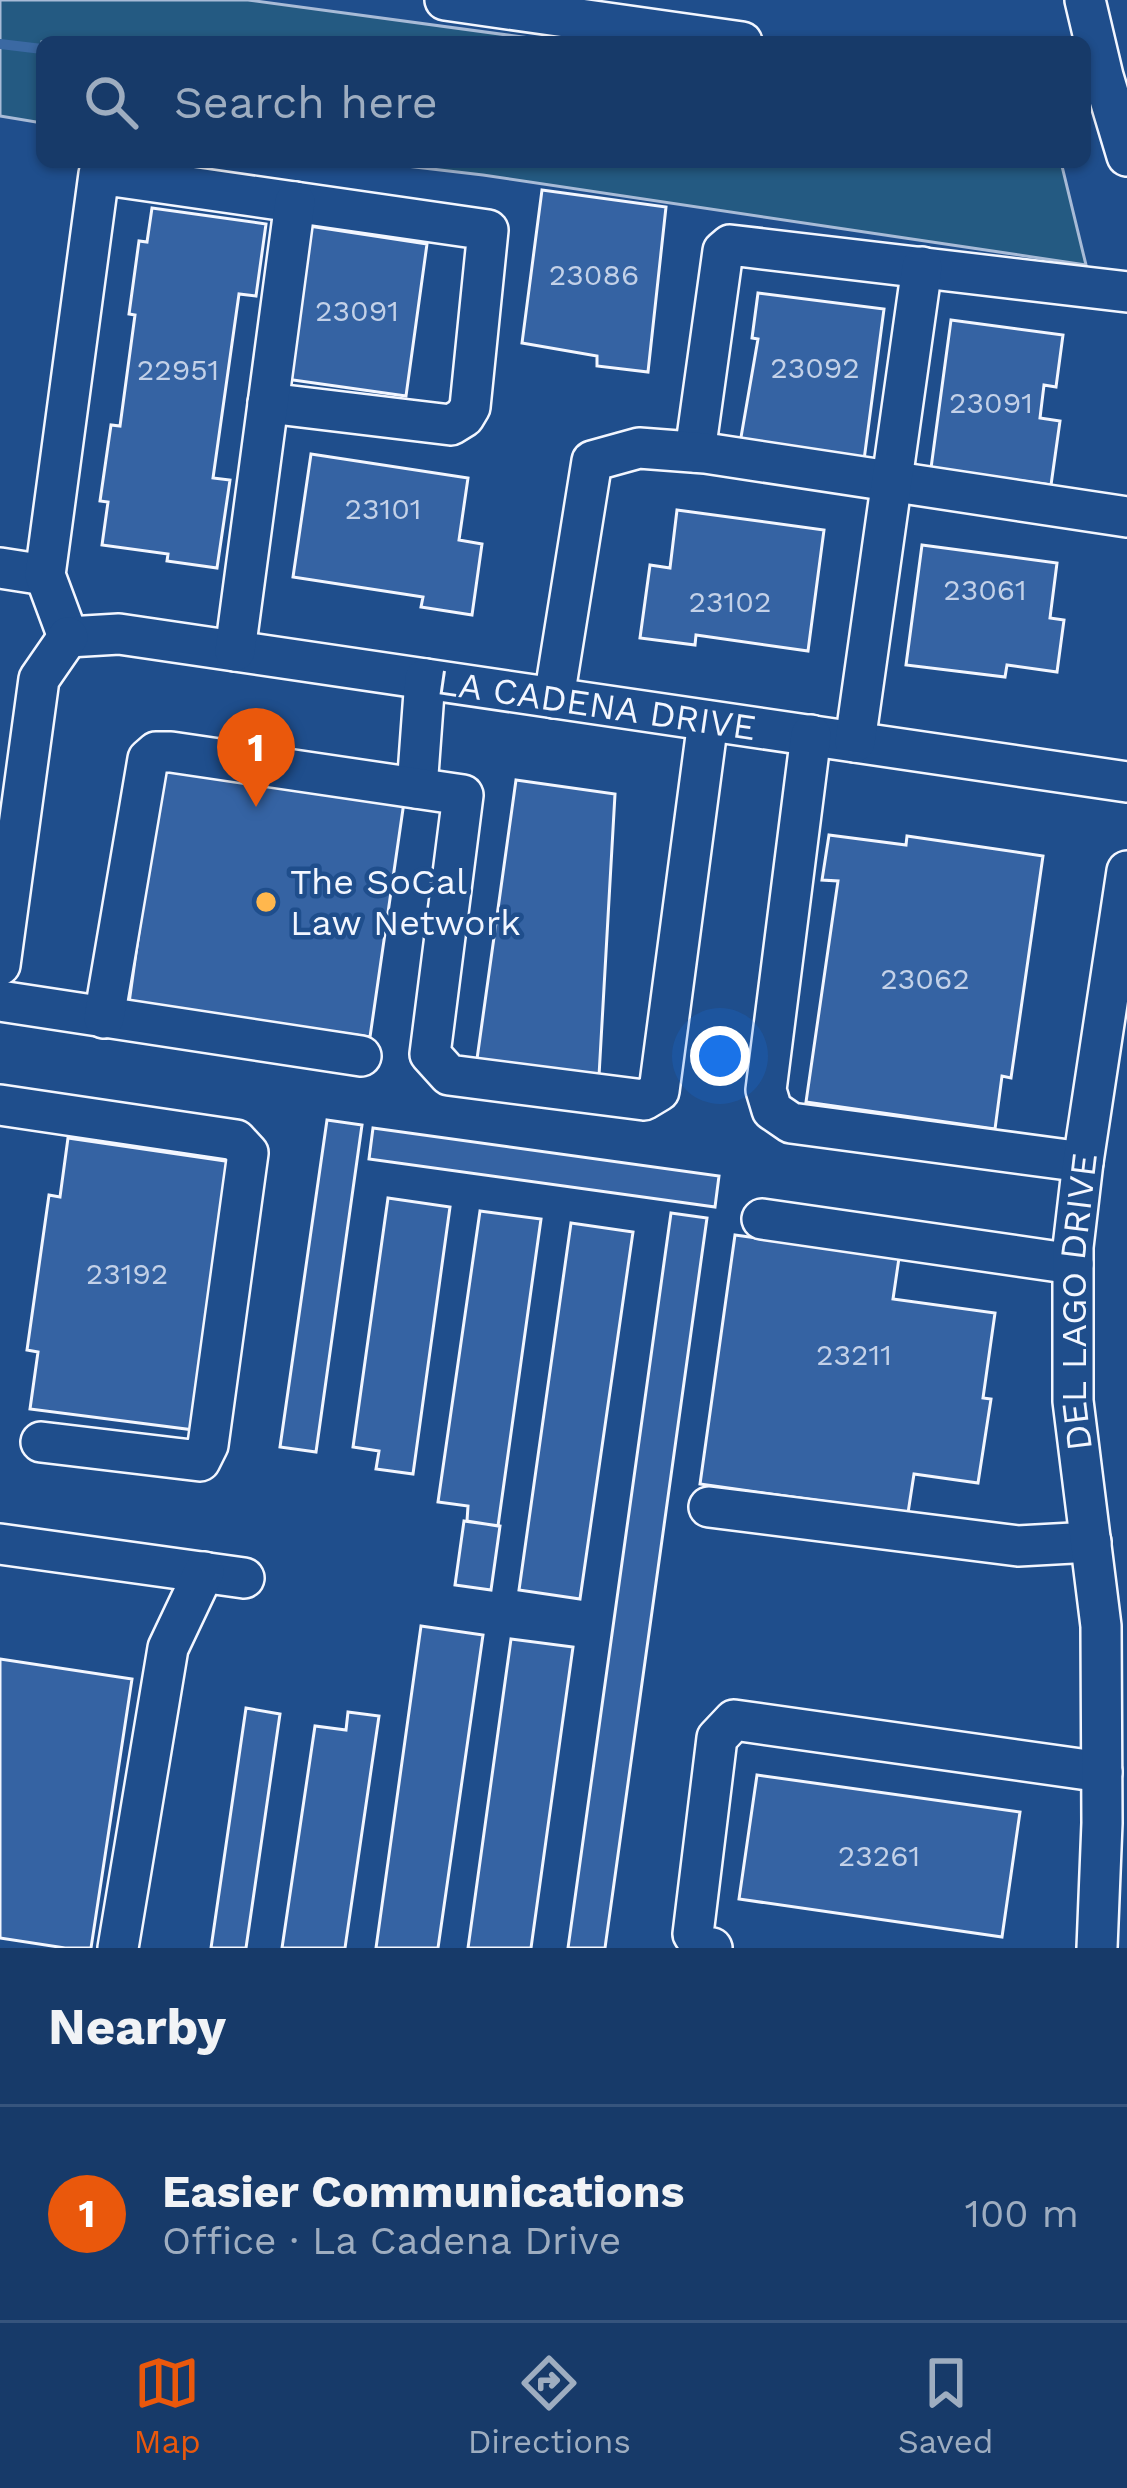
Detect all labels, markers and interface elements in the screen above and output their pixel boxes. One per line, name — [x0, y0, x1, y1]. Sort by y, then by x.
search box — [36, 36, 1091, 168]
icon: search — [78, 69, 144, 135]
text: Search here — [174, 76, 438, 129]
house number: 23086 — [549, 257, 639, 292]
house number: 23091 — [315, 293, 399, 328]
house number: 23092 — [770, 350, 860, 385]
house number: 22951 — [137, 352, 219, 387]
house number: 23091 — [949, 385, 1033, 420]
house number: 23101 — [344, 491, 422, 526]
house number: 23061 — [943, 572, 1027, 607]
house number: 23102 — [689, 584, 771, 619]
street label: LA CADENA DRIVE — [435, 661, 759, 749]
pin: 1 — [217, 708, 295, 807]
place label: The SoCal Law Network — [290, 861, 521, 944]
marker: The SoCal Law Network — [253, 889, 279, 915]
house number: 23062 — [880, 961, 970, 996]
your location — [690, 1026, 750, 1086]
street label: DEL LAGO DRIVE — [1052, 1151, 1106, 1453]
house number: 23192 — [86, 1256, 168, 1291]
house number: 23211 — [816, 1337, 892, 1372]
house number: 23261 — [838, 1838, 920, 1873]
text: Nearby — [48, 1997, 226, 2056]
text: Easier Communications — [162, 2165, 685, 2218]
text: 1 — [79, 2191, 95, 2236]
text: 100 m — [965, 2191, 1079, 2236]
text: Office · La Cadena Drive — [162, 2218, 621, 2263]
tab: Map — [133, 2350, 201, 2461]
tab: Directions — [468, 2350, 631, 2461]
tab: Saved — [898, 2350, 994, 2461]

